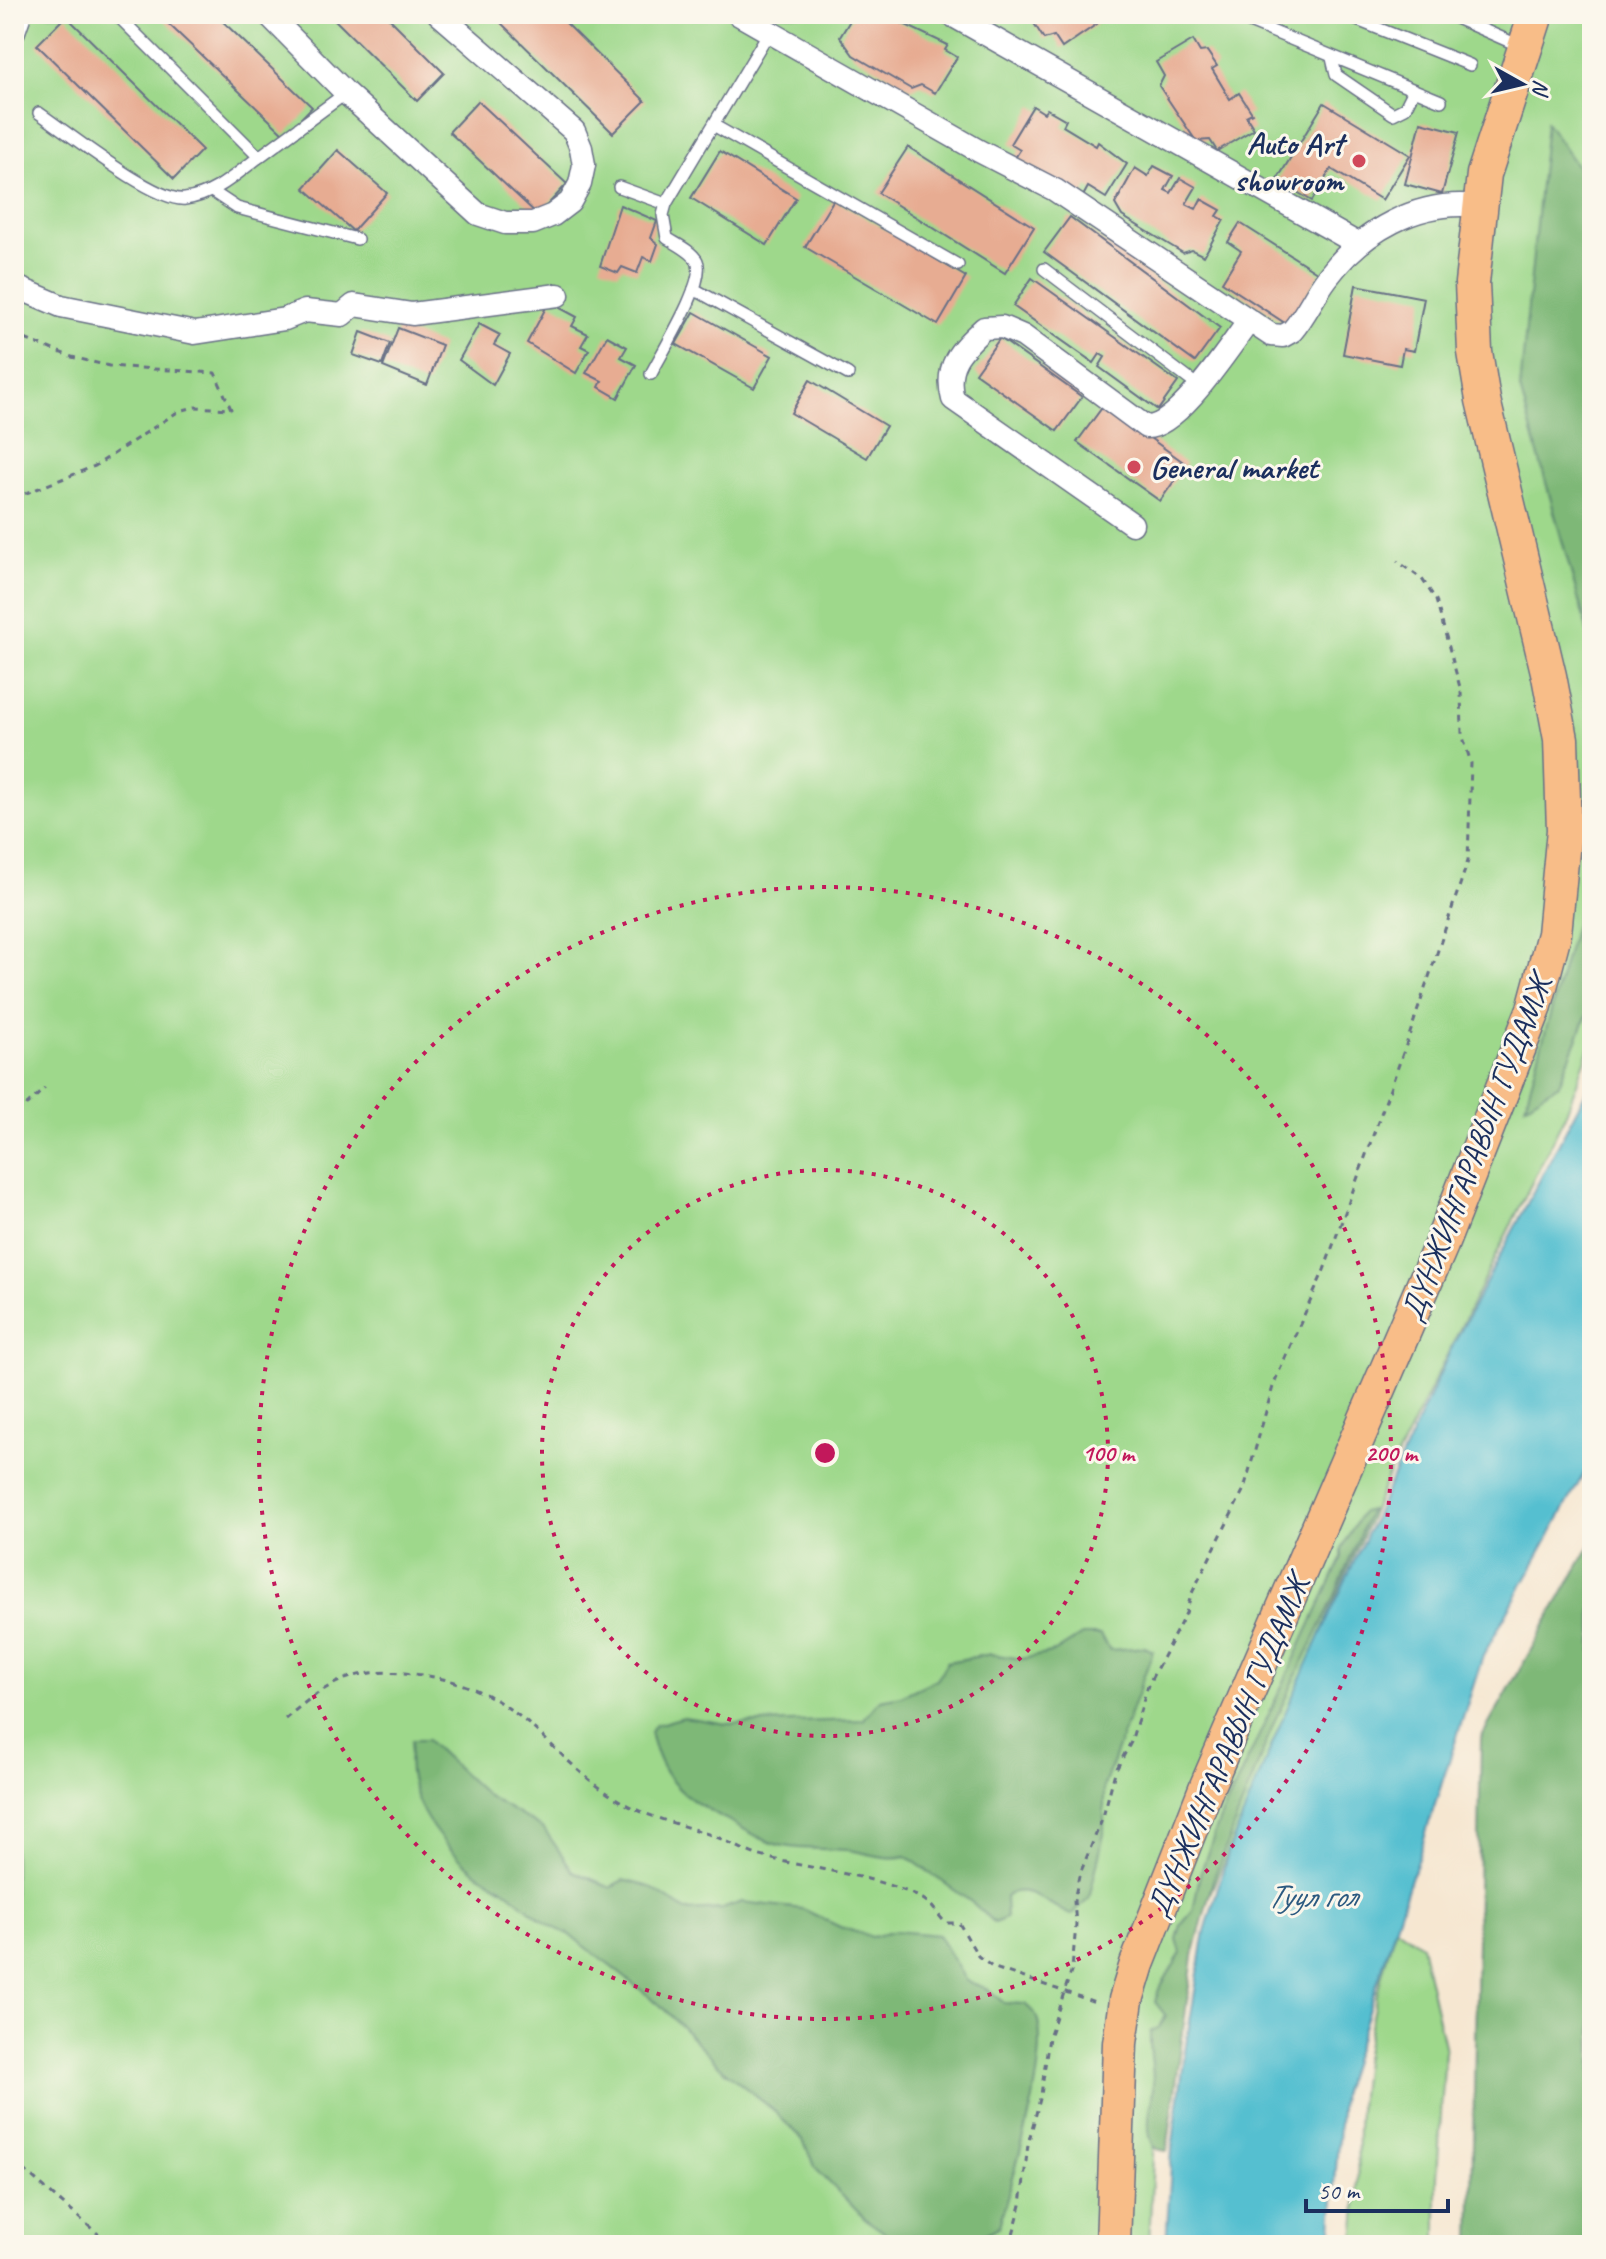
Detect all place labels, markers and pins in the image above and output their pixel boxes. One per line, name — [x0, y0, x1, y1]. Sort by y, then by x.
place label: Auto Art showroom — [1235, 123, 1347, 201]
marker: Auto Art showroom — [1350, 152, 1368, 170]
place label: General market — [1150, 447, 1321, 488]
marker: General market — [1125, 458, 1143, 476]
centre of rings — [811, 1439, 839, 1467]

